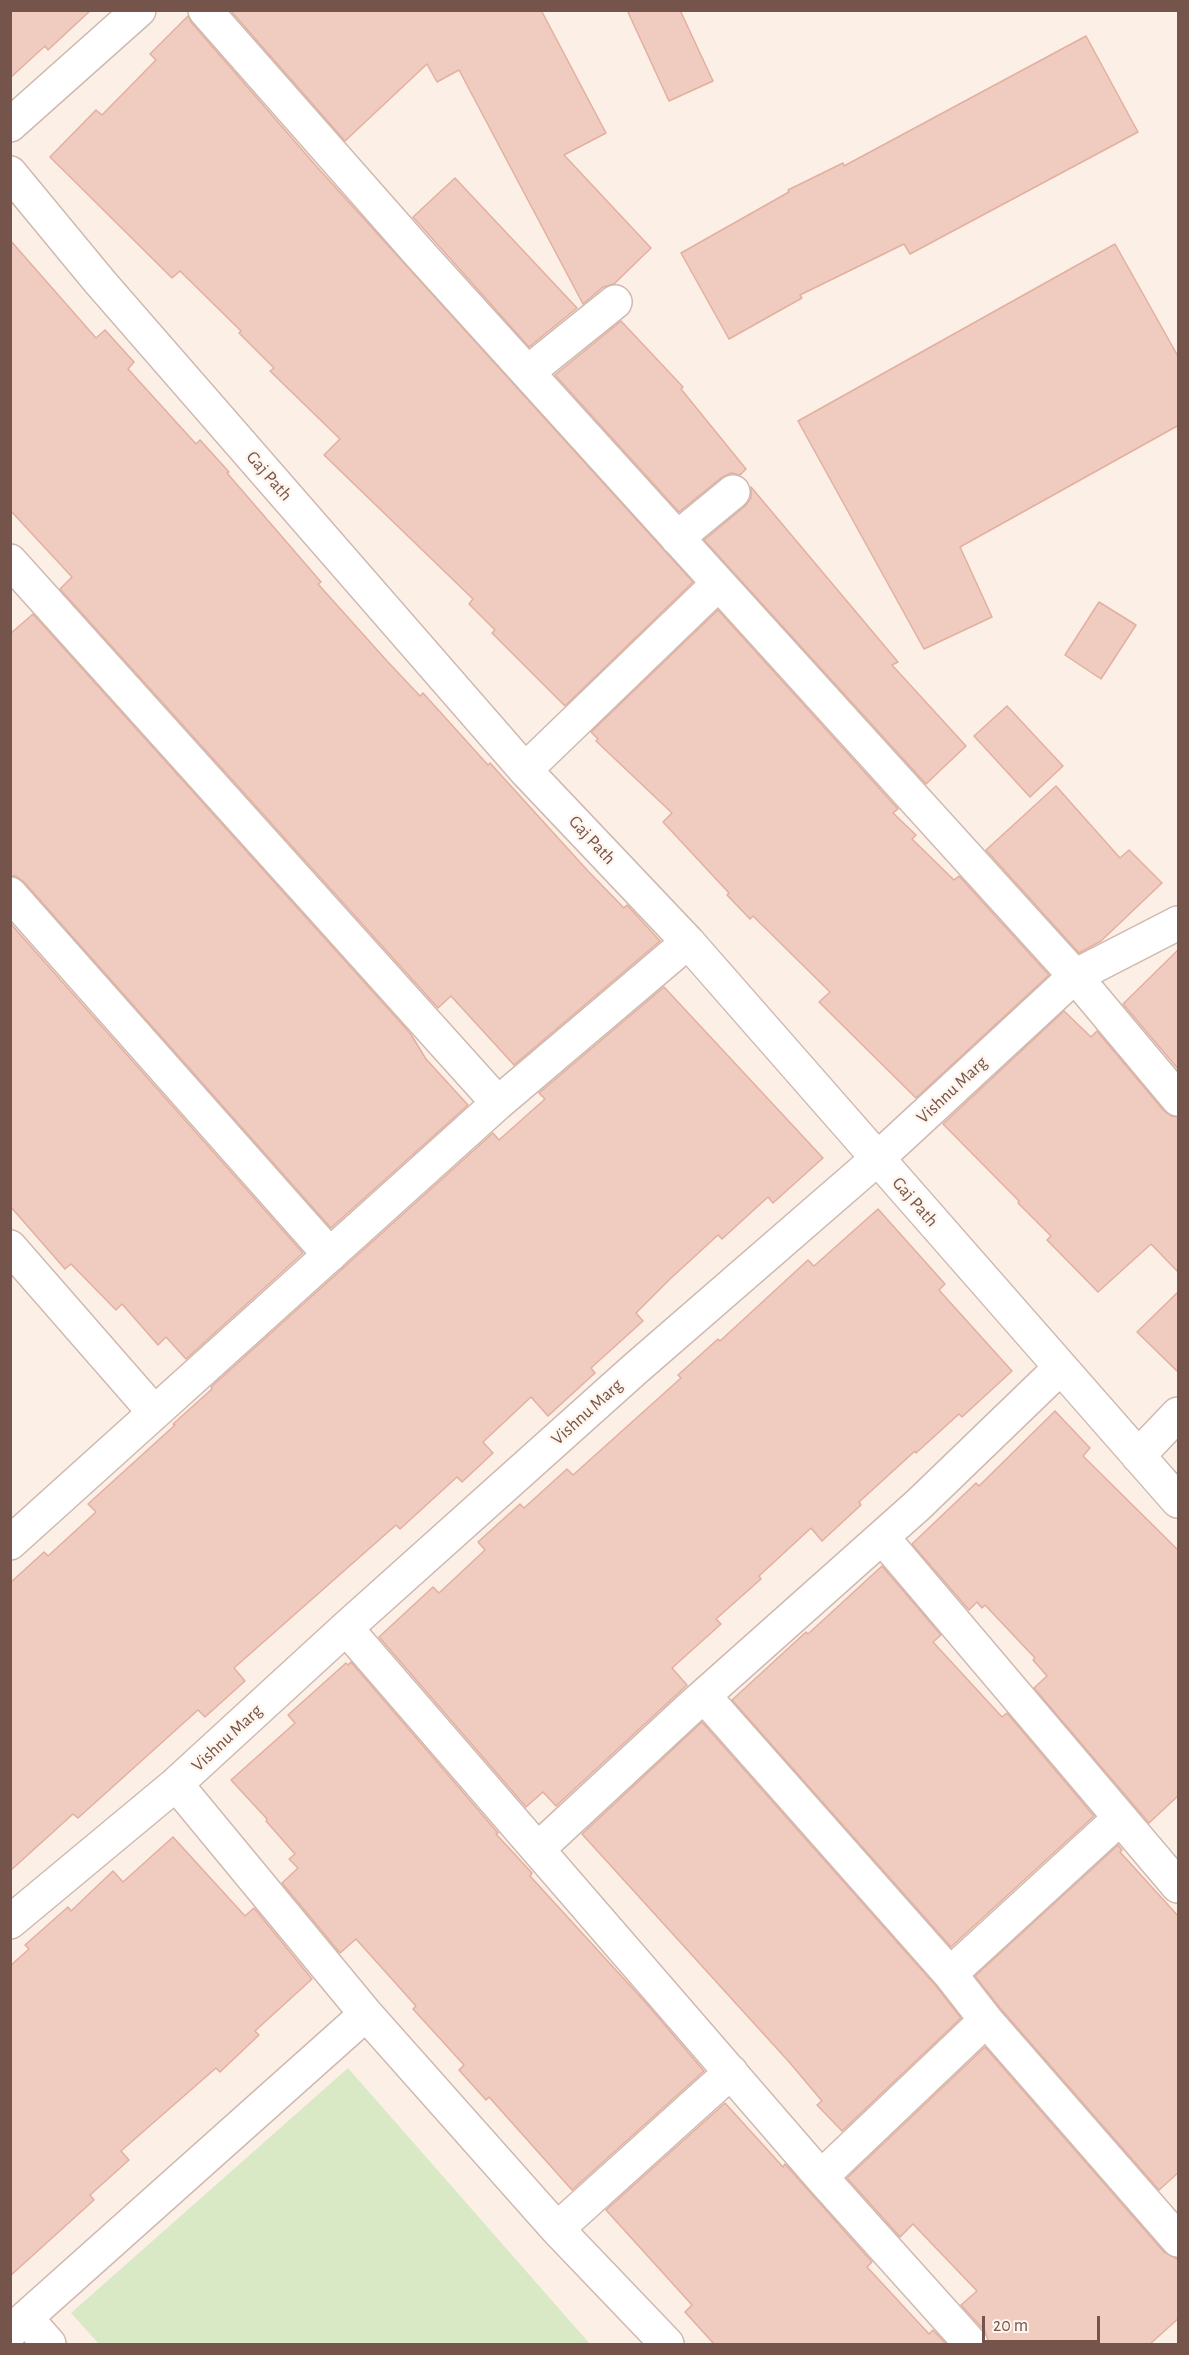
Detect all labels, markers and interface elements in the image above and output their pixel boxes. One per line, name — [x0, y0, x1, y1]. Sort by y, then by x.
street label: Gaj Path — [242, 447, 296, 505]
street label: Gaj Path — [564, 811, 620, 869]
street label: Vishnu Marg — [912, 1052, 992, 1128]
street label: Gaj Path — [888, 1173, 942, 1231]
street label: Vishnu Marg — [547, 1374, 627, 1450]
street label: Vishnu Marg — [187, 1700, 267, 1776]
scale bar — [985, 2304, 1104, 2342]
text: 20 m — [993, 2317, 1028, 2335]

